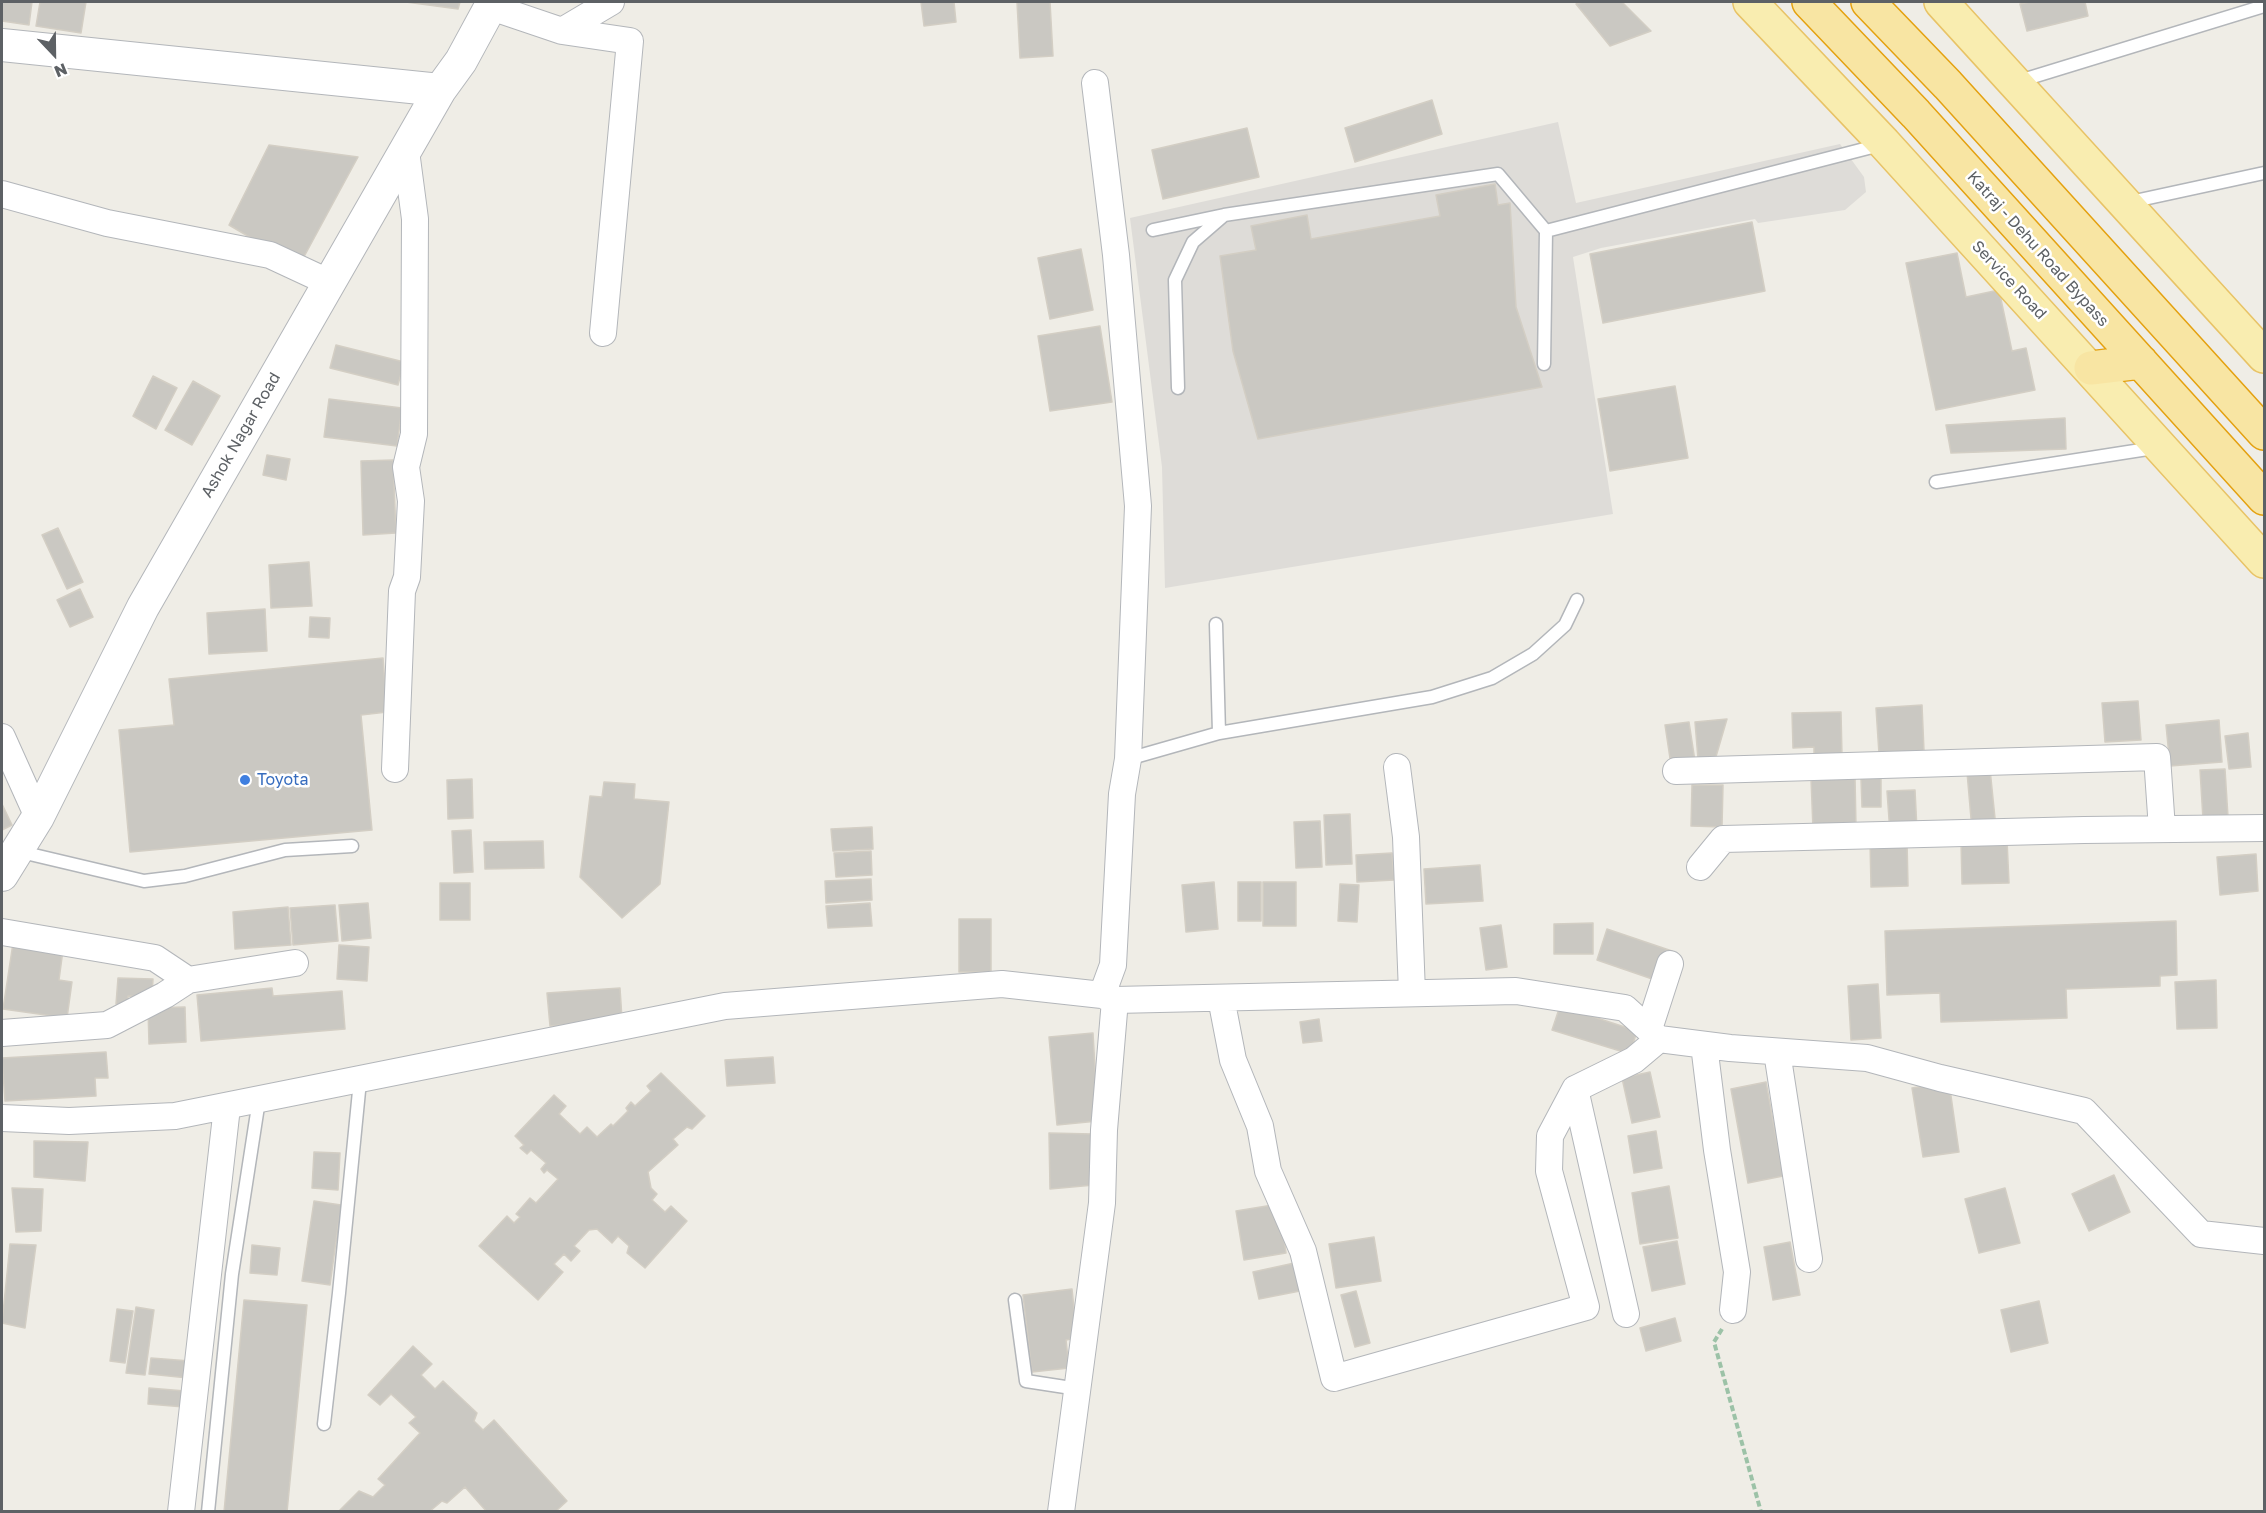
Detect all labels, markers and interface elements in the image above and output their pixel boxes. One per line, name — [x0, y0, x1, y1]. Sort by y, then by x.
north arrow — [24, 24, 84, 84]
text: N — [51, 59, 70, 82]
street label: Katraj - Dehu Road Bypass — [1963, 167, 2113, 331]
street label: Service Road — [1968, 237, 2050, 323]
street label: Ashok Nagar Road — [197, 369, 285, 501]
place label: Toyota — [257, 770, 308, 790]
marker: Toyota — [238, 773, 252, 787]

